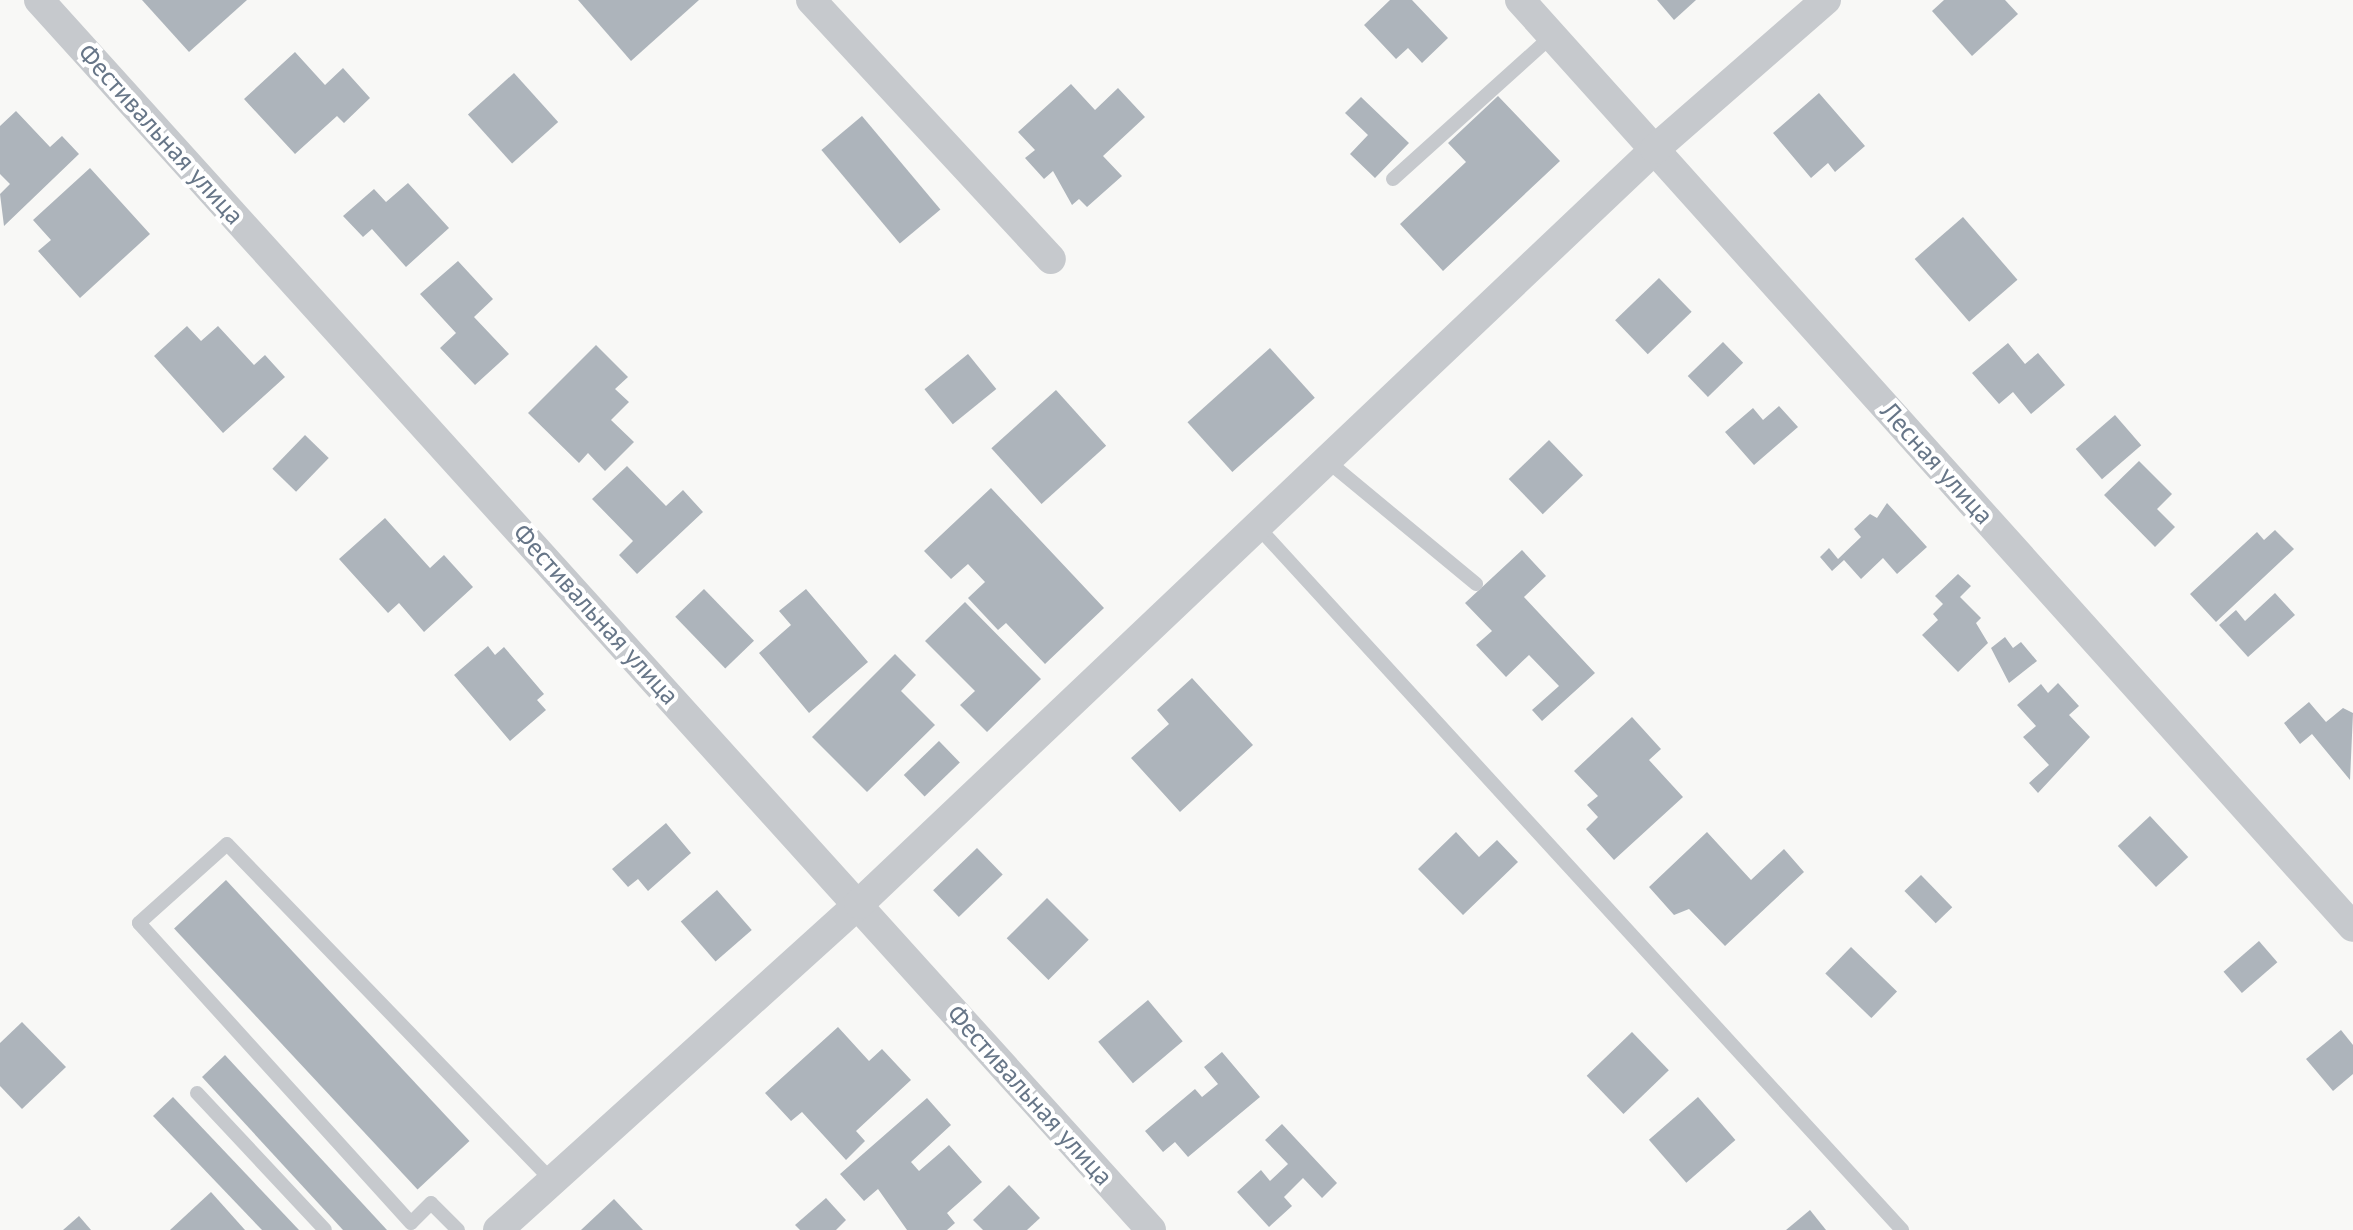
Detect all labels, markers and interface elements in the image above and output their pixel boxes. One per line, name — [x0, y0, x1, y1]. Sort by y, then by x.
street label: Фестивальная улица — [72, 37, 250, 231]
street label: Лесная улица — [1874, 396, 2000, 530]
street label: Фестивальная улица — [507, 517, 685, 711]
street label: Фестивальная улица — [941, 998, 1119, 1192]

